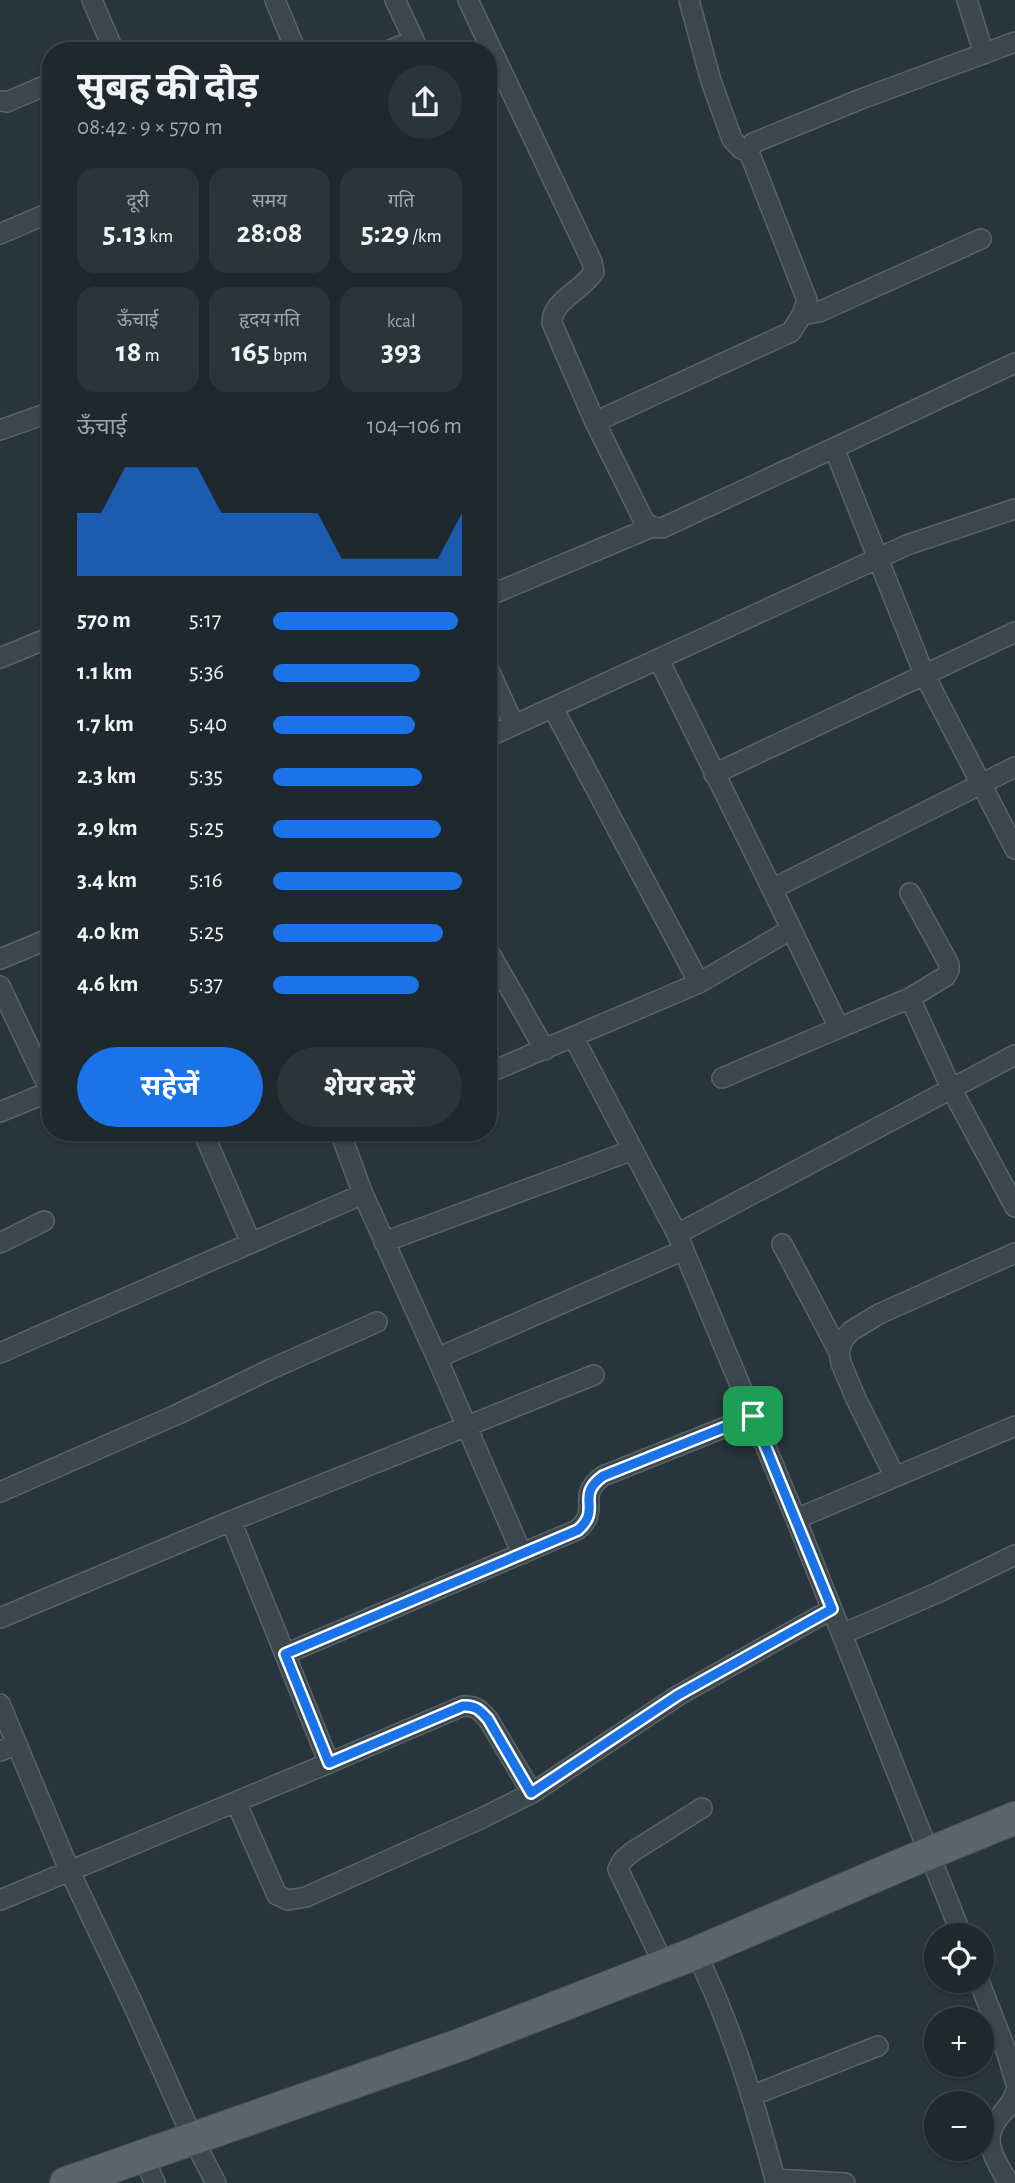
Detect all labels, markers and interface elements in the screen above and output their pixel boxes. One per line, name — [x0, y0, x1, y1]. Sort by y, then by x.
button: share — [388, 65, 462, 139]
text: सुबह की दौड़ — [77, 69, 258, 107]
text: 08:42 · 9 × 570 m — [77, 116, 223, 139]
text: दूरी — [126, 192, 149, 211]
text: समय — [252, 192, 287, 211]
text: गति — [388, 192, 414, 211]
text: 5.13 — [103, 218, 146, 248]
text: 28:08 — [236, 218, 303, 248]
text: 5:29 — [361, 218, 409, 248]
text: km — [146, 227, 173, 246]
text: /km — [409, 227, 442, 246]
text: ऊँचाई — [117, 311, 158, 330]
text: हृदय गति — [239, 311, 300, 330]
text: kcal — [387, 312, 416, 331]
text: 393 — [381, 336, 421, 366]
text: 18 — [116, 337, 141, 367]
text: 165 — [232, 337, 270, 367]
text: m — [141, 346, 160, 365]
text: bpm — [270, 346, 307, 365]
text: 104–106 m — [367, 415, 462, 438]
text: ऊँचाई — [77, 416, 127, 439]
text: 570 m — [77, 609, 131, 632]
text: 5:17 — [189, 609, 221, 632]
text: 1.1 km — [77, 661, 132, 684]
text: 5:36 — [189, 661, 224, 684]
text: 1.7 km — [77, 713, 134, 736]
text: 5:40 — [189, 713, 227, 736]
text: 2.3 km — [77, 765, 136, 788]
text: 5:35 — [189, 765, 223, 788]
text: 2.9 km — [77, 817, 138, 840]
text: 5:25 — [189, 817, 224, 840]
text: 3.4 km — [77, 869, 137, 892]
text: 5:16 — [189, 869, 223, 892]
text: 4.0 km — [77, 921, 139, 944]
text: 5:25 — [189, 921, 224, 944]
text: 4.6 km — [77, 973, 138, 996]
text: 5:37 — [189, 973, 223, 996]
button: सहेजें — [77, 1047, 263, 1127]
button: शेयर करें — [277, 1047, 462, 1127]
pin — [723, 1386, 783, 1446]
icon: arrive — [734, 1397, 772, 1435]
map controls — [924, 1923, 994, 2161]
button: locate — [924, 1923, 994, 1993]
button: + — [924, 2007, 994, 2077]
button: − — [924, 2091, 994, 2161]

